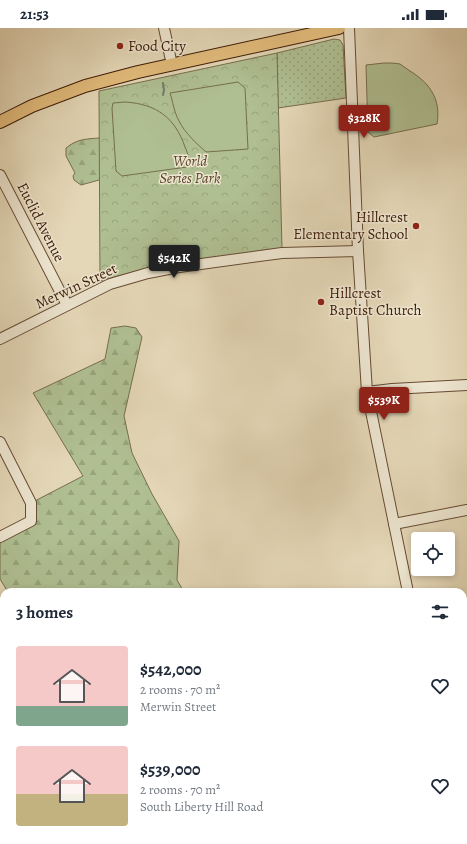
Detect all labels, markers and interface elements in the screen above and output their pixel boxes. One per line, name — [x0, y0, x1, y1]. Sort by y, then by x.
text: 21:53 — [20, 4, 49, 24]
place label: Food City — [128, 36, 186, 56]
marker: Food City — [115, 41, 125, 51]
pin: $328K — [336, 105, 392, 139]
text: $328K — [348, 109, 380, 126]
park label: World Series Park — [160, 151, 221, 188]
street label: Euclid Avenue — [12, 179, 70, 265]
place label: Hillcrest Elementary School — [293, 207, 408, 244]
marker: Hillcrest Elementary School — [411, 221, 421, 231]
pin: $542K — [146, 245, 202, 279]
text: $542K — [158, 249, 190, 266]
street label: Merwin Street — [32, 258, 120, 314]
place label: Hillcrest Baptist Church — [329, 283, 421, 320]
marker: Hillcrest Baptist Church — [316, 297, 326, 307]
pin: $539K — [356, 387, 412, 421]
text: $539K — [368, 391, 400, 408]
map controls — [411, 532, 455, 576]
button: locate — [411, 532, 455, 576]
text: 3 homes — [16, 601, 73, 624]
icon: filters — [429, 601, 451, 623]
text: $542,000 — [140, 658, 202, 681]
icon: home — [48, 662, 96, 710]
icon: heart — [429, 675, 451, 697]
text: 2 rooms · 70 m² — [140, 681, 220, 698]
text: Merwin Street — [140, 698, 216, 715]
text: $539,000 — [140, 758, 201, 781]
icon: home — [48, 762, 96, 810]
icon: heart — [429, 775, 451, 797]
text: 2 rooms · 70 m² — [140, 781, 220, 798]
text: South Liberty Hill Road — [140, 798, 264, 815]

